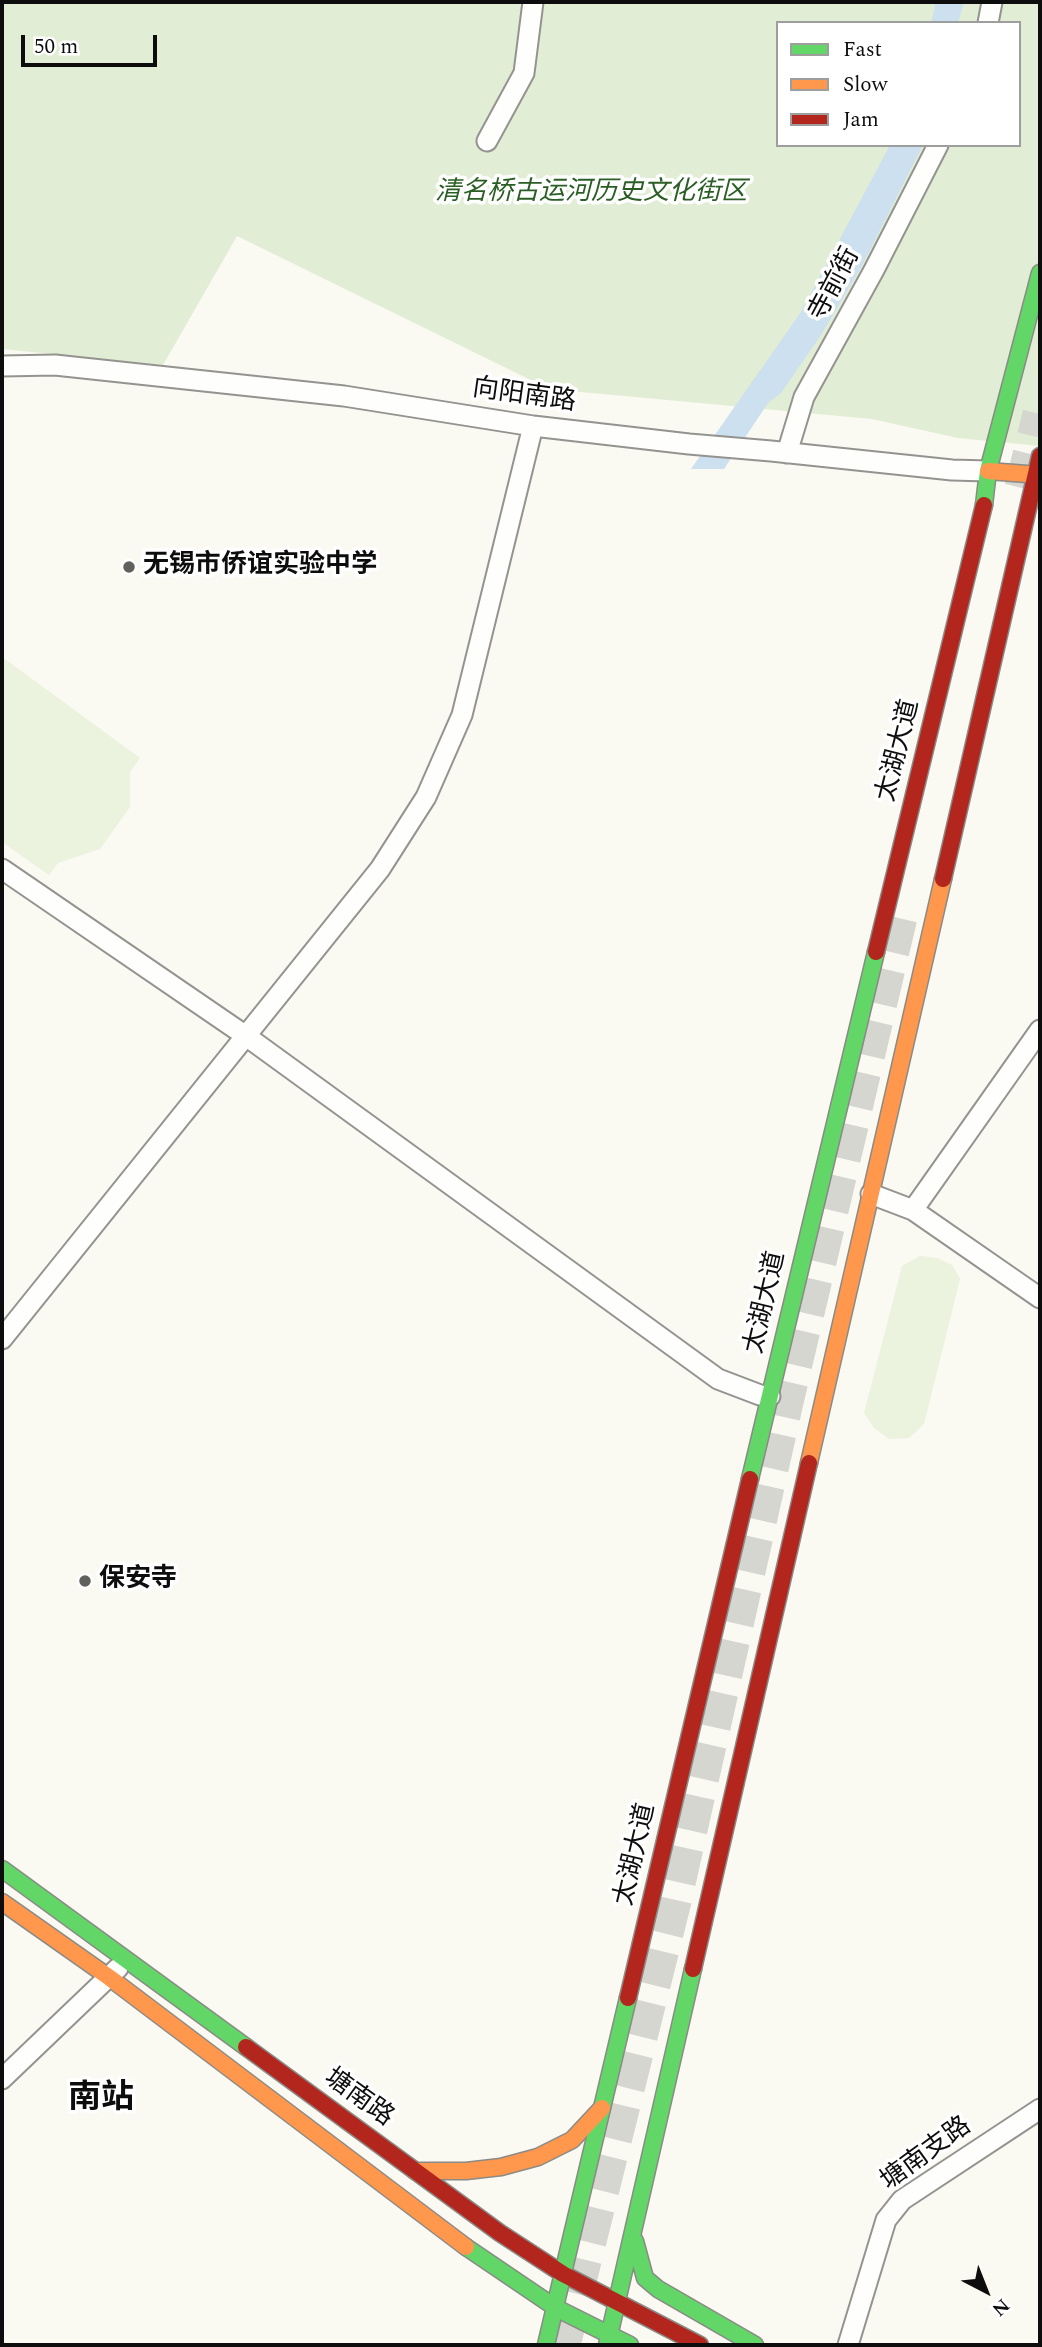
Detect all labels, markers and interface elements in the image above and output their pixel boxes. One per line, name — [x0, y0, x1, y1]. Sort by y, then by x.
scale bar — [24, 21, 161, 65]
legend — [776, 21, 1021, 147]
text: 50 m — [34, 31, 78, 63]
text: Fast — [843, 34, 882, 66]
text: Slow — [843, 69, 887, 101]
text: Jam — [843, 104, 879, 136]
park label: 清名桥古运河历史文化街区 — [435, 178, 747, 210]
street label: 寺前街 — [804, 243, 868, 327]
street label: 向阳南路 — [470, 374, 578, 420]
place label: 无锡市侨谊实验中学 — [143, 551, 377, 583]
marker: 无锡市侨谊实验中学 — [121, 559, 137, 575]
street label: 太湖大道 — [872, 697, 928, 805]
street label: 太湖大道 — [740, 1249, 794, 1357]
place label: 保安寺 — [99, 1565, 177, 1597]
marker: 保安寺 — [77, 1573, 93, 1589]
street label: 太湖大道 — [610, 1801, 664, 1909]
street label: 塘南路 — [317, 2063, 399, 2135]
district label: 南站 — [68, 2081, 134, 2121]
street label: 塘南支路 — [876, 2112, 978, 2198]
north arrow — [951, 2256, 1021, 2326]
text: N — [985, 2291, 1016, 2323]

